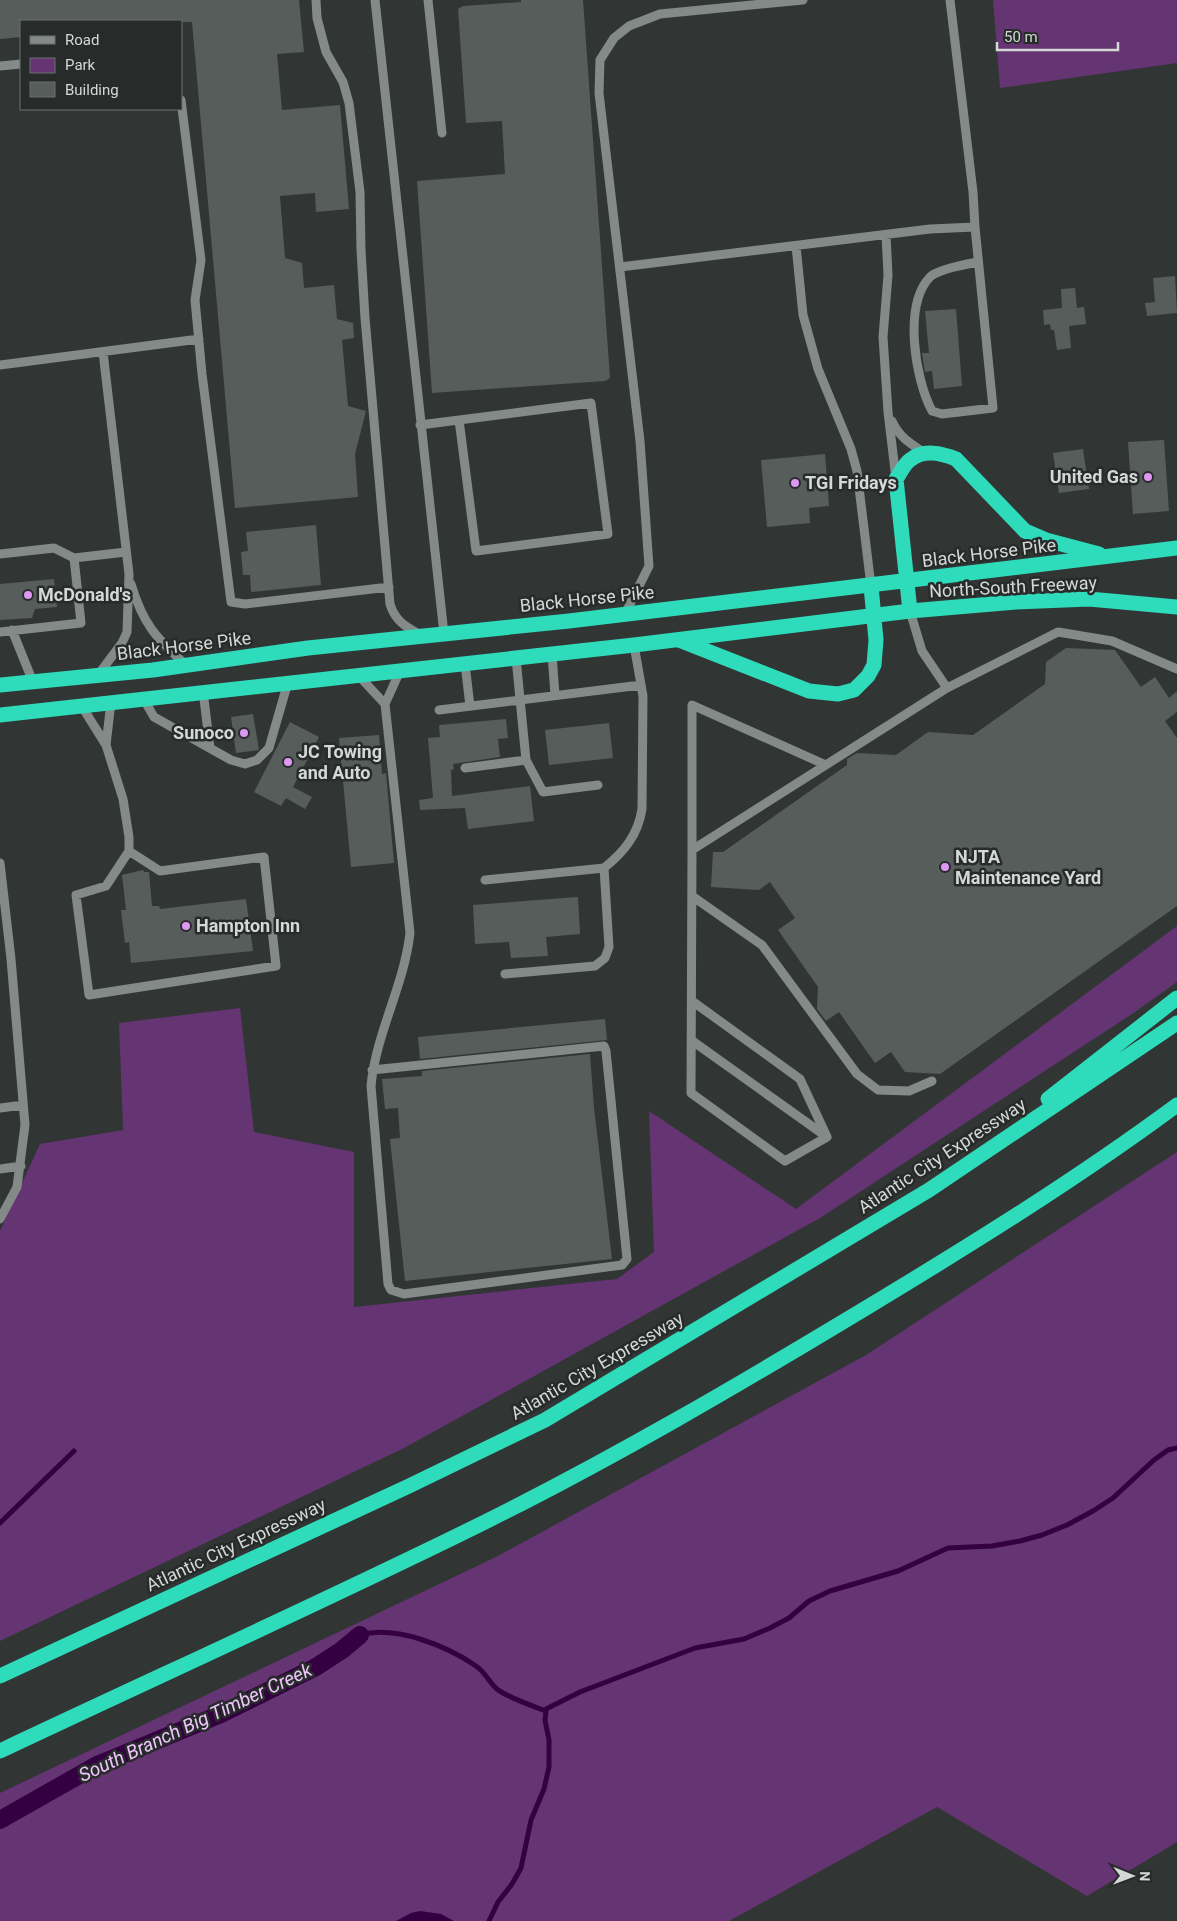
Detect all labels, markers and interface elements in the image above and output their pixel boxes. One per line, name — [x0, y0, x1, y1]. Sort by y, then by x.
legend — [20, 20, 182, 110]
scale bar — [997, 20, 1118, 52]
text: 50 m — [1004, 28, 1038, 46]
text: Road — [65, 31, 99, 49]
text: Park — [65, 56, 96, 74]
text: Building — [65, 81, 119, 99]
place label: United Gas — [1050, 466, 1138, 487]
marker: United Gas — [1142, 471, 1154, 483]
place label: TGI Fridays — [805, 472, 897, 493]
marker: TGI Fridays — [789, 477, 801, 489]
street label: Black Horse Pike — [921, 534, 1057, 571]
street label: North-South Freeway — [929, 572, 1098, 601]
street label: Black Horse Pike — [519, 581, 655, 616]
place label: McDonald's — [38, 584, 131, 605]
marker: McDonald's — [22, 589, 34, 601]
street label: Black Horse Pike — [116, 627, 252, 664]
place label: Sunoco — [173, 722, 234, 743]
marker: Sunoco — [238, 727, 250, 739]
place label: JC Towing and Auto — [298, 741, 382, 783]
marker: JC Towing and Auto — [282, 756, 294, 768]
place label: NJTA Maintenance Yard — [955, 846, 1101, 888]
marker: NJTA Maintenance Yard — [939, 861, 951, 873]
place label: Hampton Inn — [196, 915, 300, 936]
marker: Hampton Inn — [180, 920, 192, 932]
street label: Atlantic City Expressway — [854, 1093, 1030, 1218]
street label: Atlantic City Expressway — [507, 1307, 687, 1424]
street label: Atlantic City Expressway — [143, 1493, 329, 1595]
water label: South Branch Big Timber Creek — [75, 1658, 316, 1787]
north arrow — [1107, 1851, 1157, 1901]
text: N — [1137, 1871, 1153, 1881]

